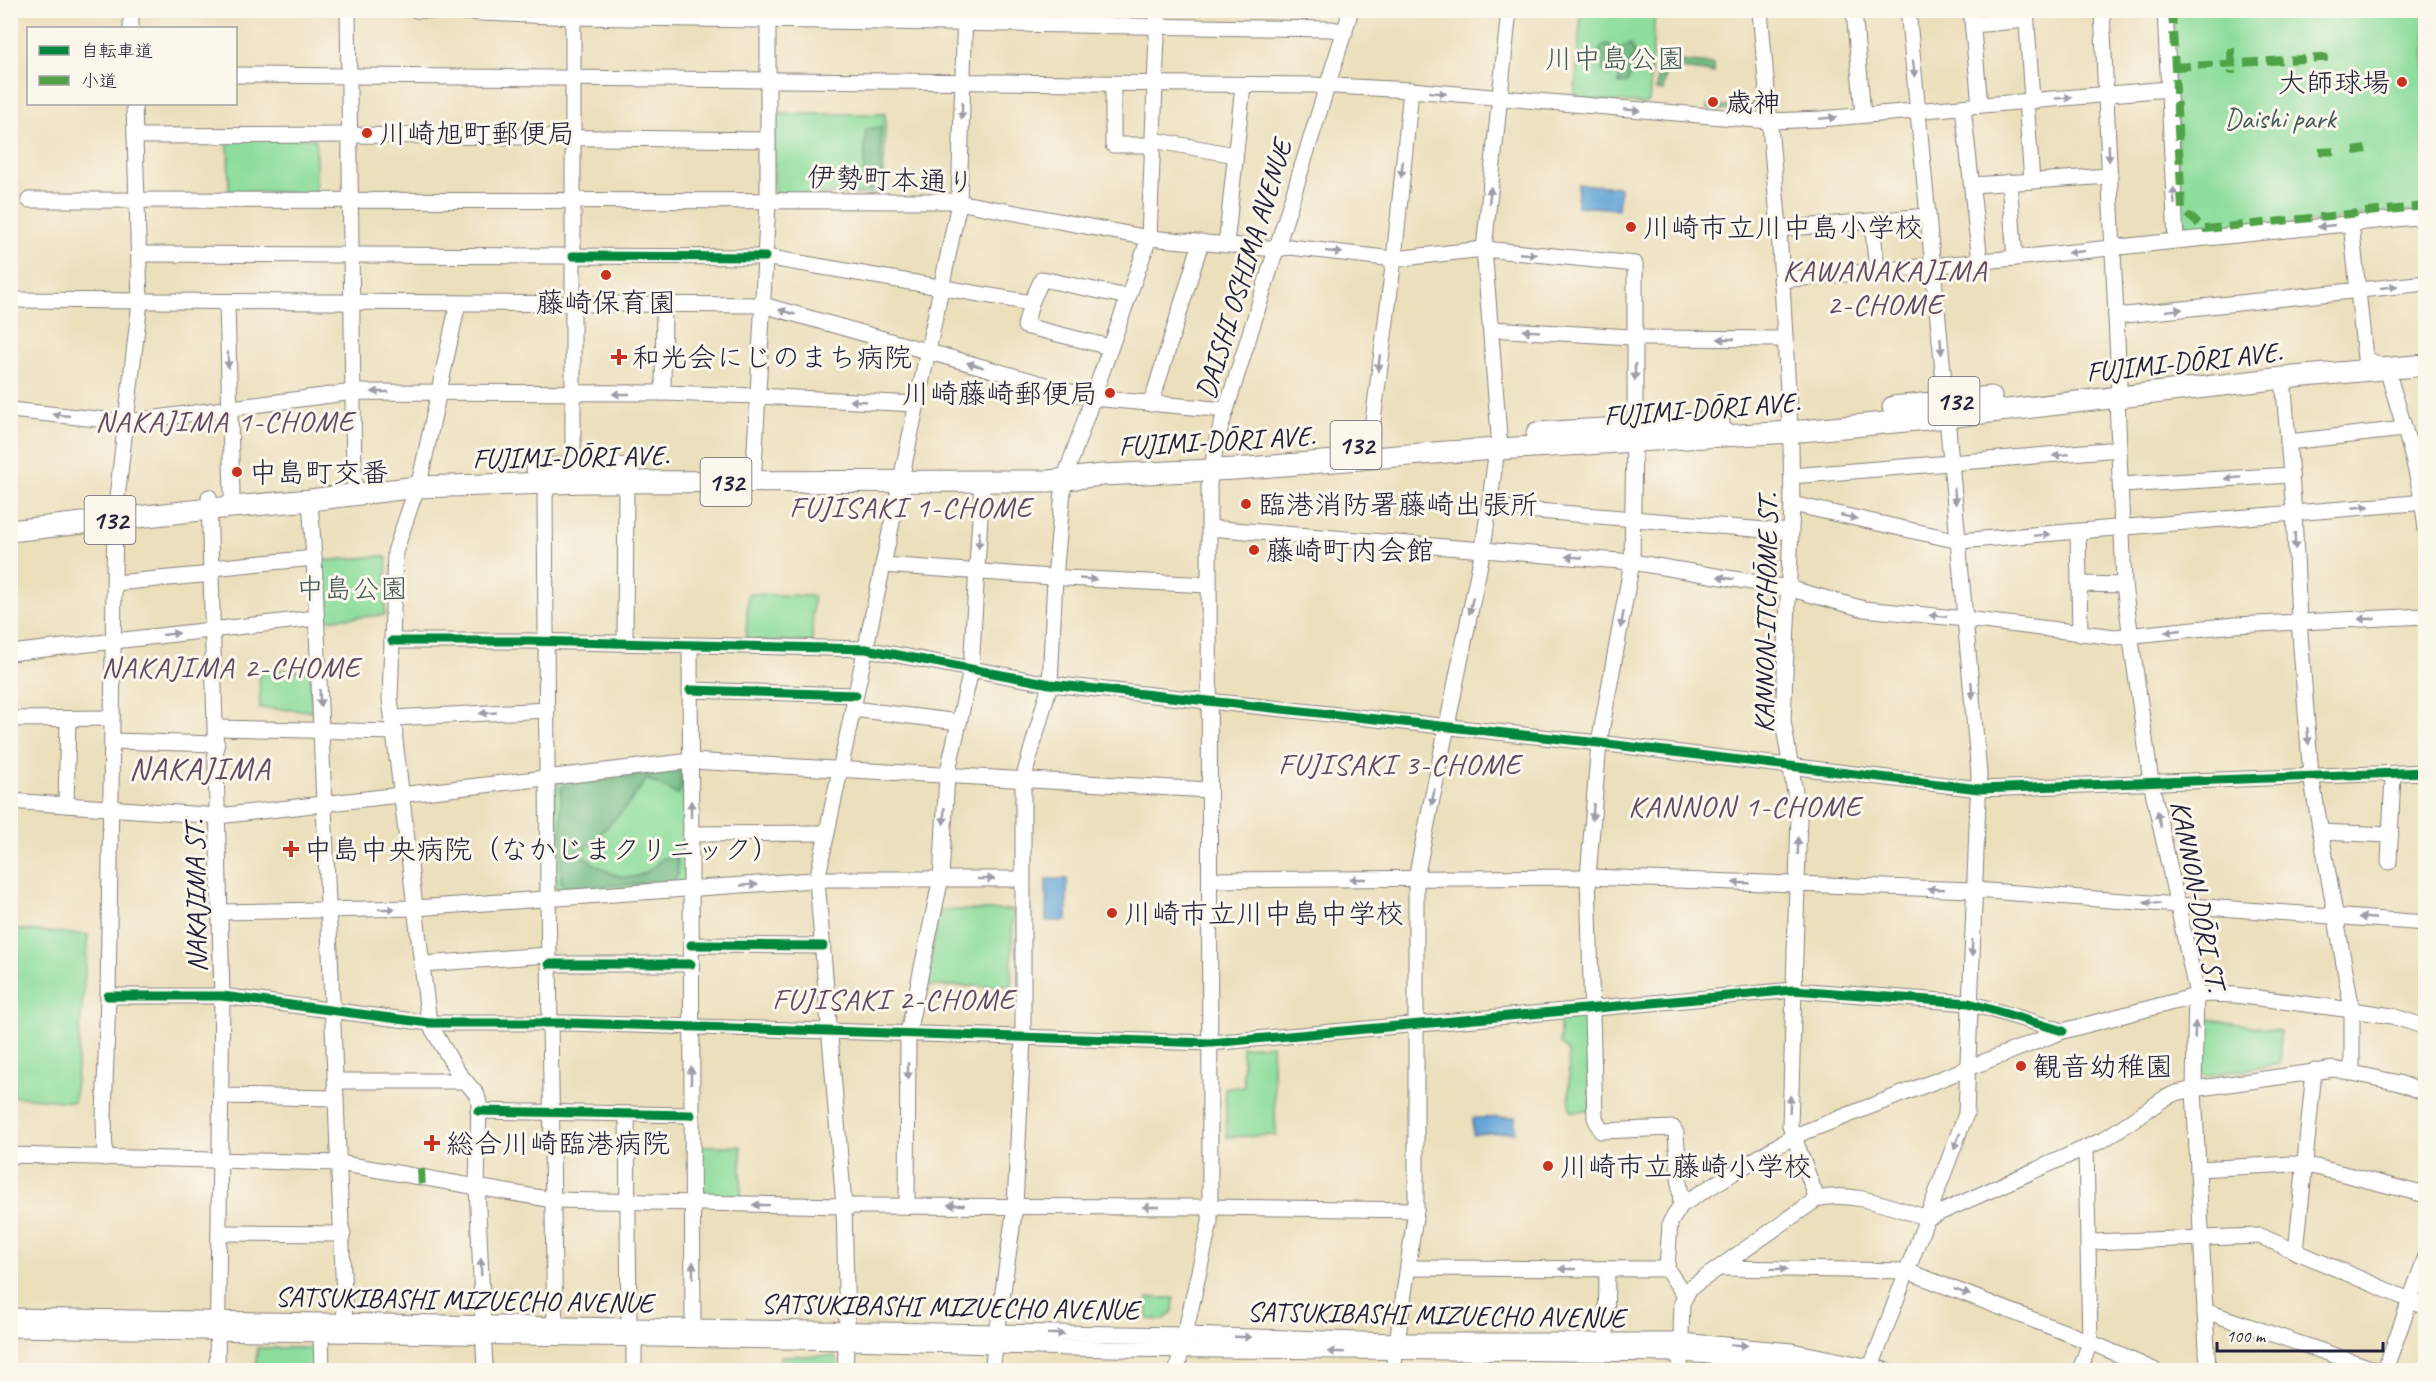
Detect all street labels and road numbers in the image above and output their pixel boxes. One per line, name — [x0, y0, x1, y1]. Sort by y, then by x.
street label: DAISHI OSHIMA AVENUE — [1188, 133, 1300, 403]
street label: 伊勢町本通り — [806, 159, 976, 200]
street label: FUJIMI-DŌRI AVE. — [2084, 334, 2284, 389]
road number: 132 — [1928, 377, 1980, 425]
street label: FUJIMI-DŌRI AVE. — [1603, 384, 1802, 433]
street label: FUJIMI-DŌRI AVE. — [1118, 418, 1317, 463]
road number: 132 — [1330, 421, 1382, 469]
street label: FUJIMI-DŌRI AVE. — [472, 437, 670, 476]
road number: 132 — [700, 458, 752, 506]
street label: KANNON-ITCHŌME ST. — [1746, 491, 1785, 733]
road number: 132 — [84, 496, 136, 544]
street label: KANNON-DŌRI ST. — [2163, 798, 2234, 996]
street label: NAKAJIMA ST. — [177, 818, 214, 973]
street label: SATSUKIBASHI MIZUECHO AVENUE — [275, 1279, 656, 1320]
street label: SATSUKIBASHI MIZUECHO AVENUE — [761, 1286, 1142, 1327]
street label: SATSUKIBASHI MIZUECHO AVENUE — [1247, 1294, 1628, 1335]

